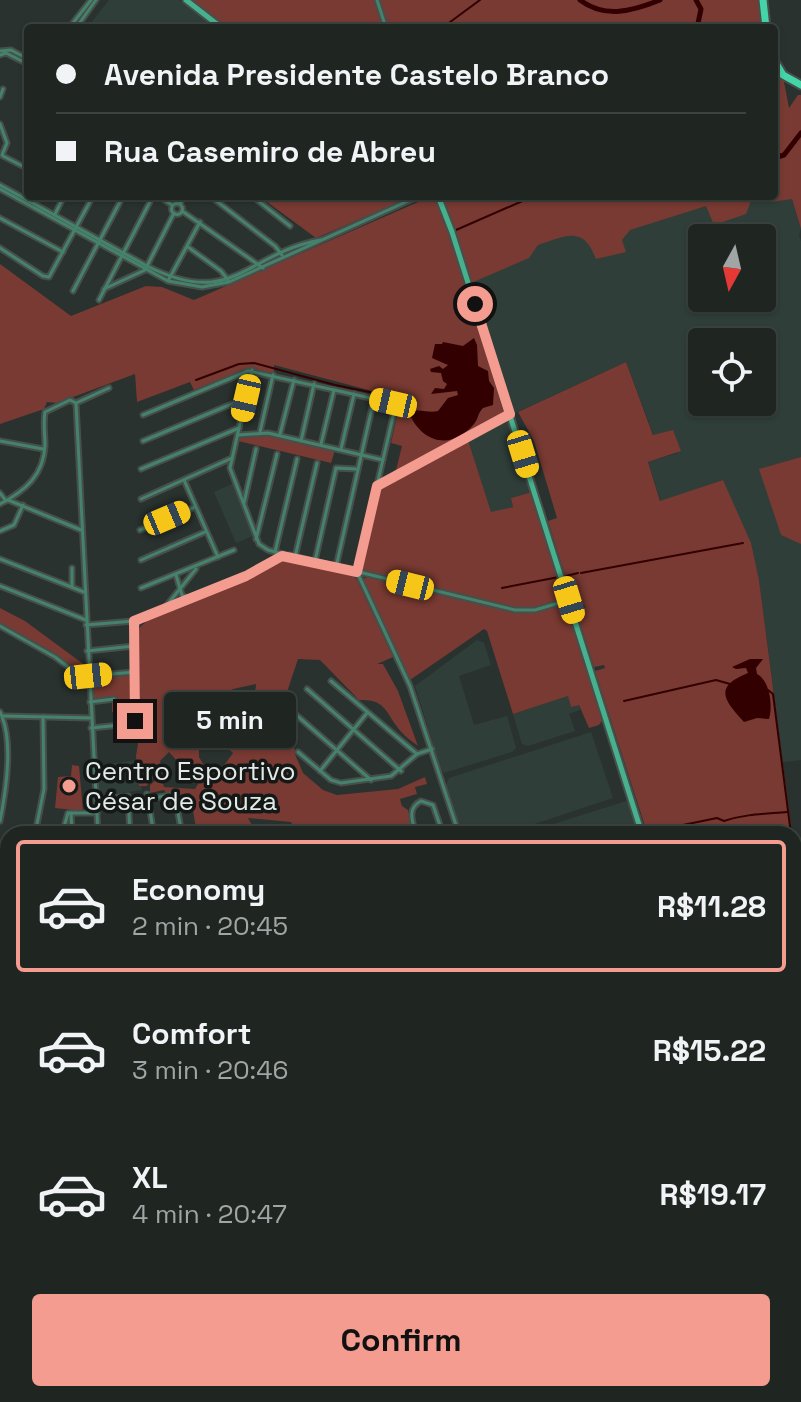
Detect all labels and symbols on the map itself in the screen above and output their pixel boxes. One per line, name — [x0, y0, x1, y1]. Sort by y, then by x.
north arrow — [688, 224, 776, 312]
route start — [457, 286, 493, 322]
car — [229, 372, 263, 424]
car — [367, 386, 419, 420]
car — [505, 428, 541, 480]
car — [140, 498, 194, 538]
car — [384, 568, 436, 602]
car — [551, 574, 587, 626]
car — [63, 662, 113, 690]
callout: 5 min — [163, 693, 295, 749]
route end — [117, 703, 153, 739]
place label: Centro Esportivo César de Souza — [85, 754, 296, 818]
marker: Centro Esportivo César de Souza — [60, 777, 78, 795]

